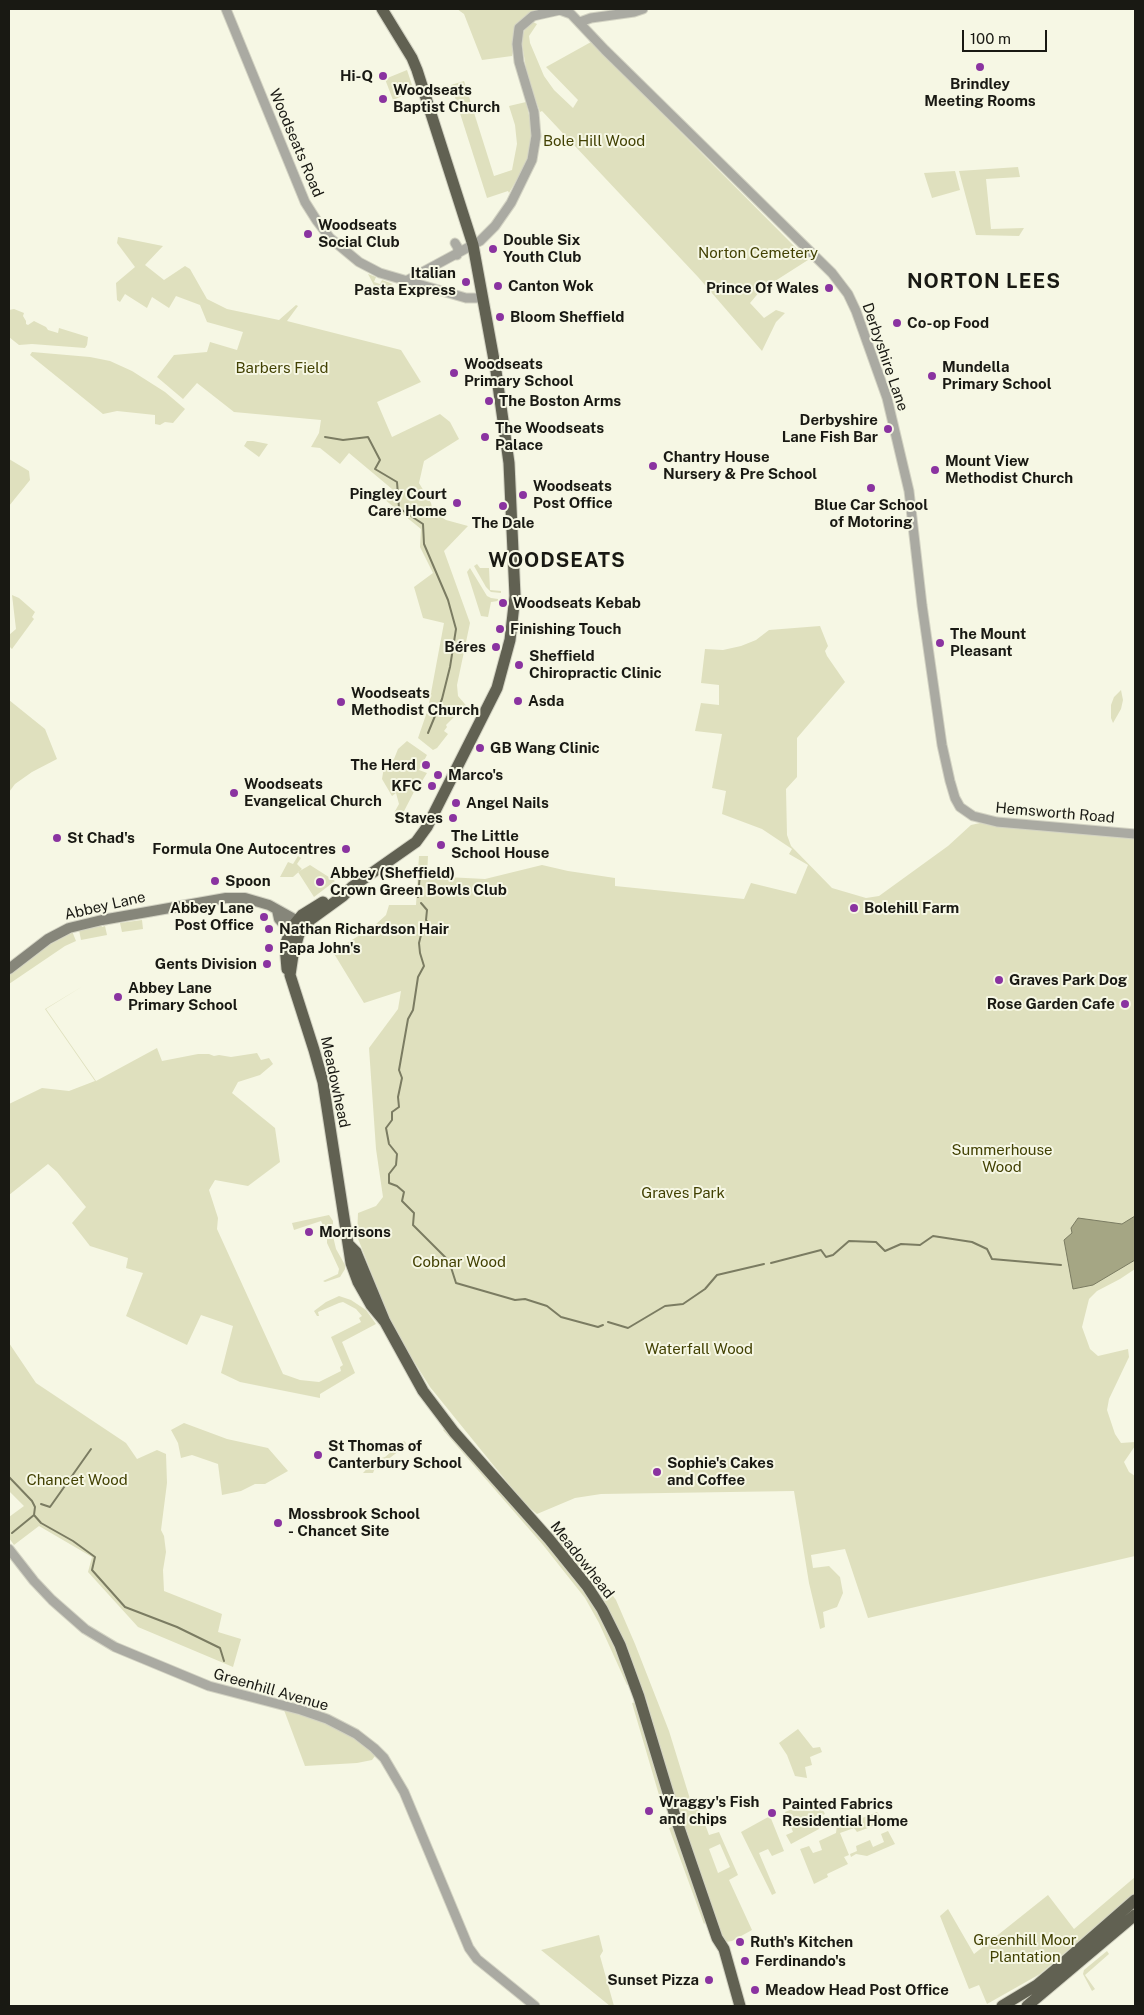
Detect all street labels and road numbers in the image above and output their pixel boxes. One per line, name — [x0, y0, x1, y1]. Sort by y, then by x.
street label: Woodseats Road — [265, 86, 327, 200]
street label: Derbyshire Lane — [858, 301, 912, 413]
street label: Hemsworth Road — [995, 799, 1115, 827]
street label: Abbey Lane — [63, 888, 147, 924]
street label: Meadowhead — [317, 1035, 353, 1129]
street label: Meadowhead — [546, 1518, 618, 1602]
street label: Greenhill Avenue — [211, 1665, 331, 1715]

